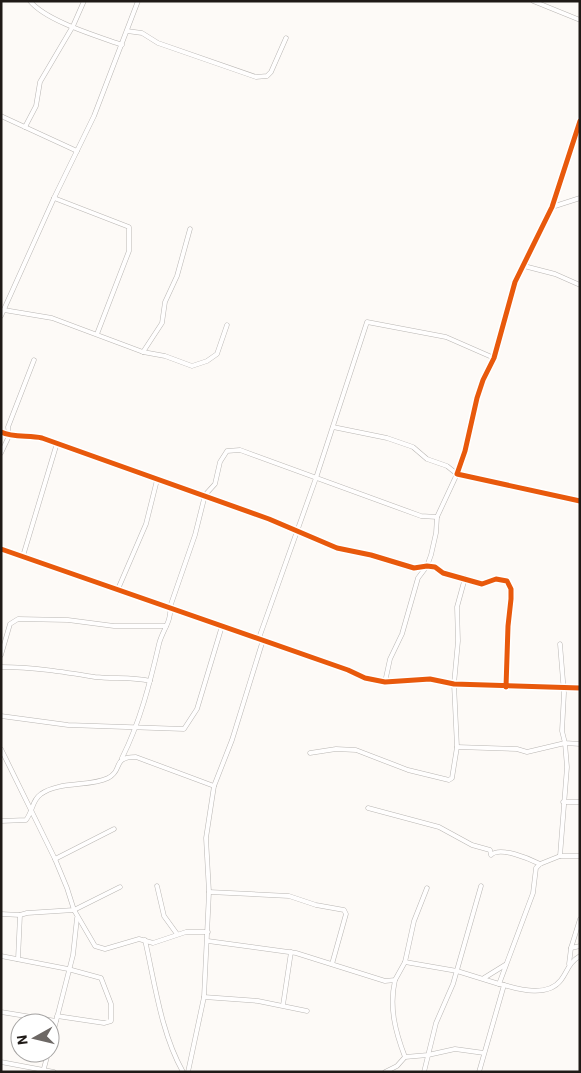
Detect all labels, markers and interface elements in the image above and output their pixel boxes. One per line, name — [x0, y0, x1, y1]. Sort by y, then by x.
north arrow — [10, 1013, 60, 1063]
text: N — [13, 1034, 32, 1046]

